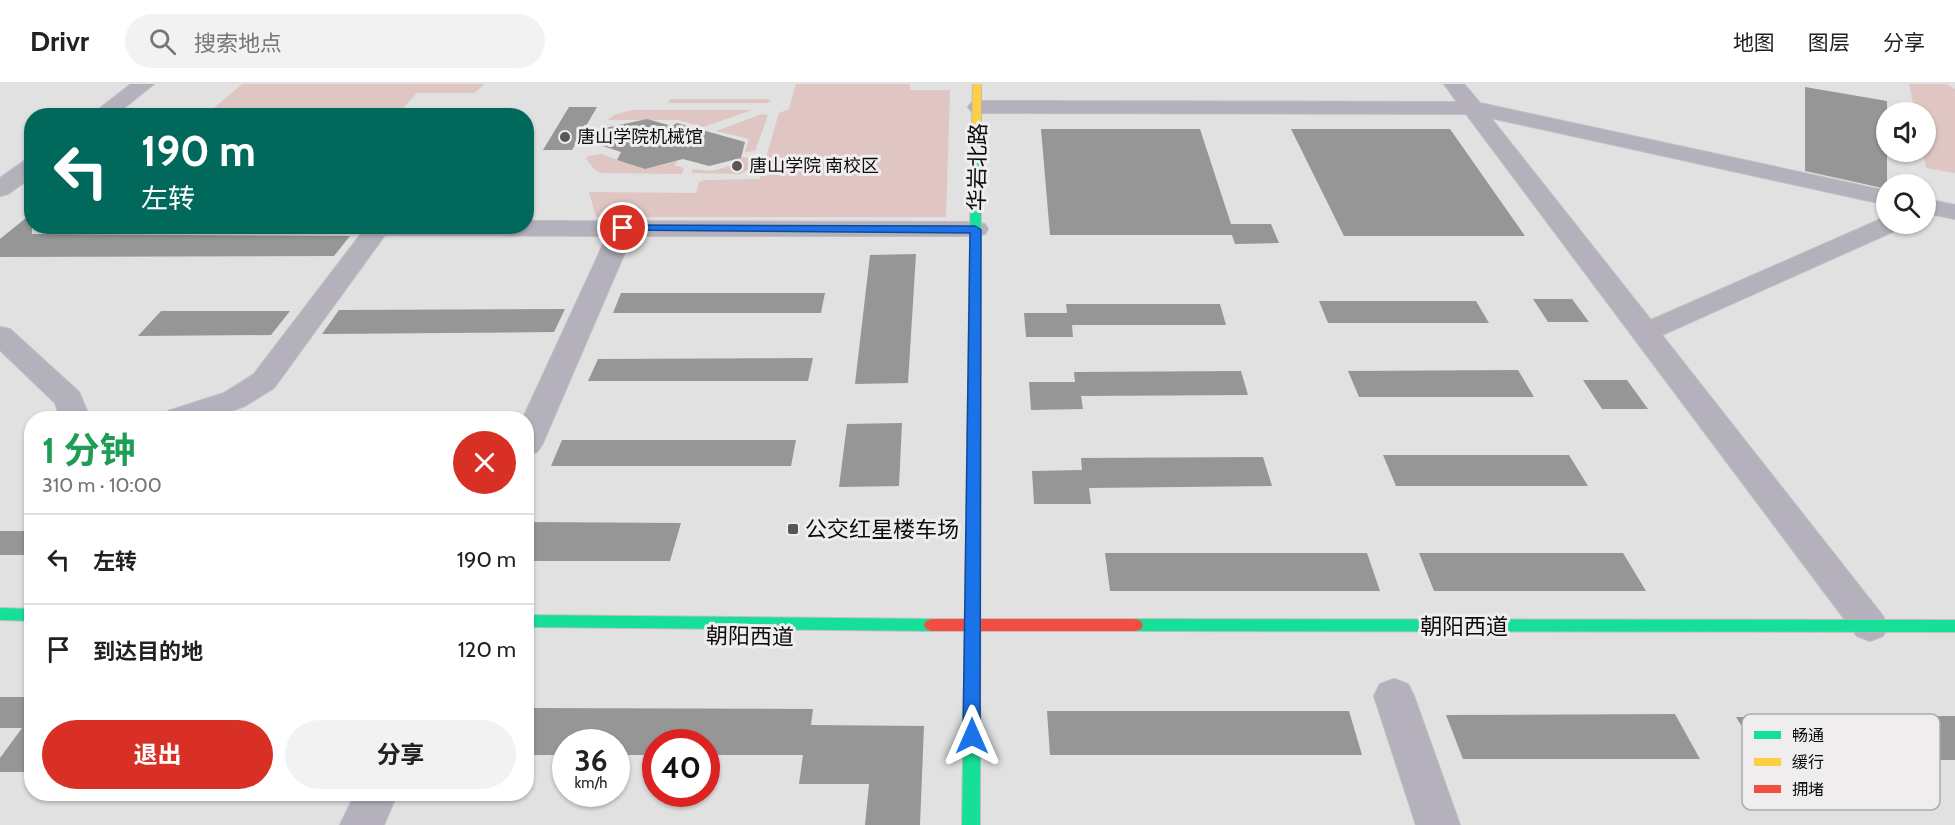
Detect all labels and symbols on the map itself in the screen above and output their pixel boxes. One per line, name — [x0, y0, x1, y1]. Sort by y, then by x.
street label: 华岩北路 — [963, 123, 992, 211]
place label: 唐山学院机械馆 — [577, 126, 703, 148]
marker: 唐山学院机械馆 — [558, 130, 572, 144]
place label: 唐山学院 南校区 — [749, 155, 879, 177]
marker: 唐山学院 南校区 — [730, 159, 744, 173]
pin — [597, 202, 648, 253]
place label: 公交红星楼车场 — [805, 516, 959, 543]
marker: 公交红星楼车场 — [786, 522, 800, 536]
street label: 朝阳西道 — [1420, 613, 1508, 640]
street label: 朝阳西道 — [706, 622, 794, 651]
position arrow — [940, 704, 1004, 768]
legend — [1742, 714, 1940, 810]
text: 畅通 — [1792, 726, 1824, 745]
speed limit sign: 40 — [642, 729, 720, 807]
text: 缓行 — [1792, 753, 1824, 772]
text: 拥堵 — [1792, 780, 1824, 799]

